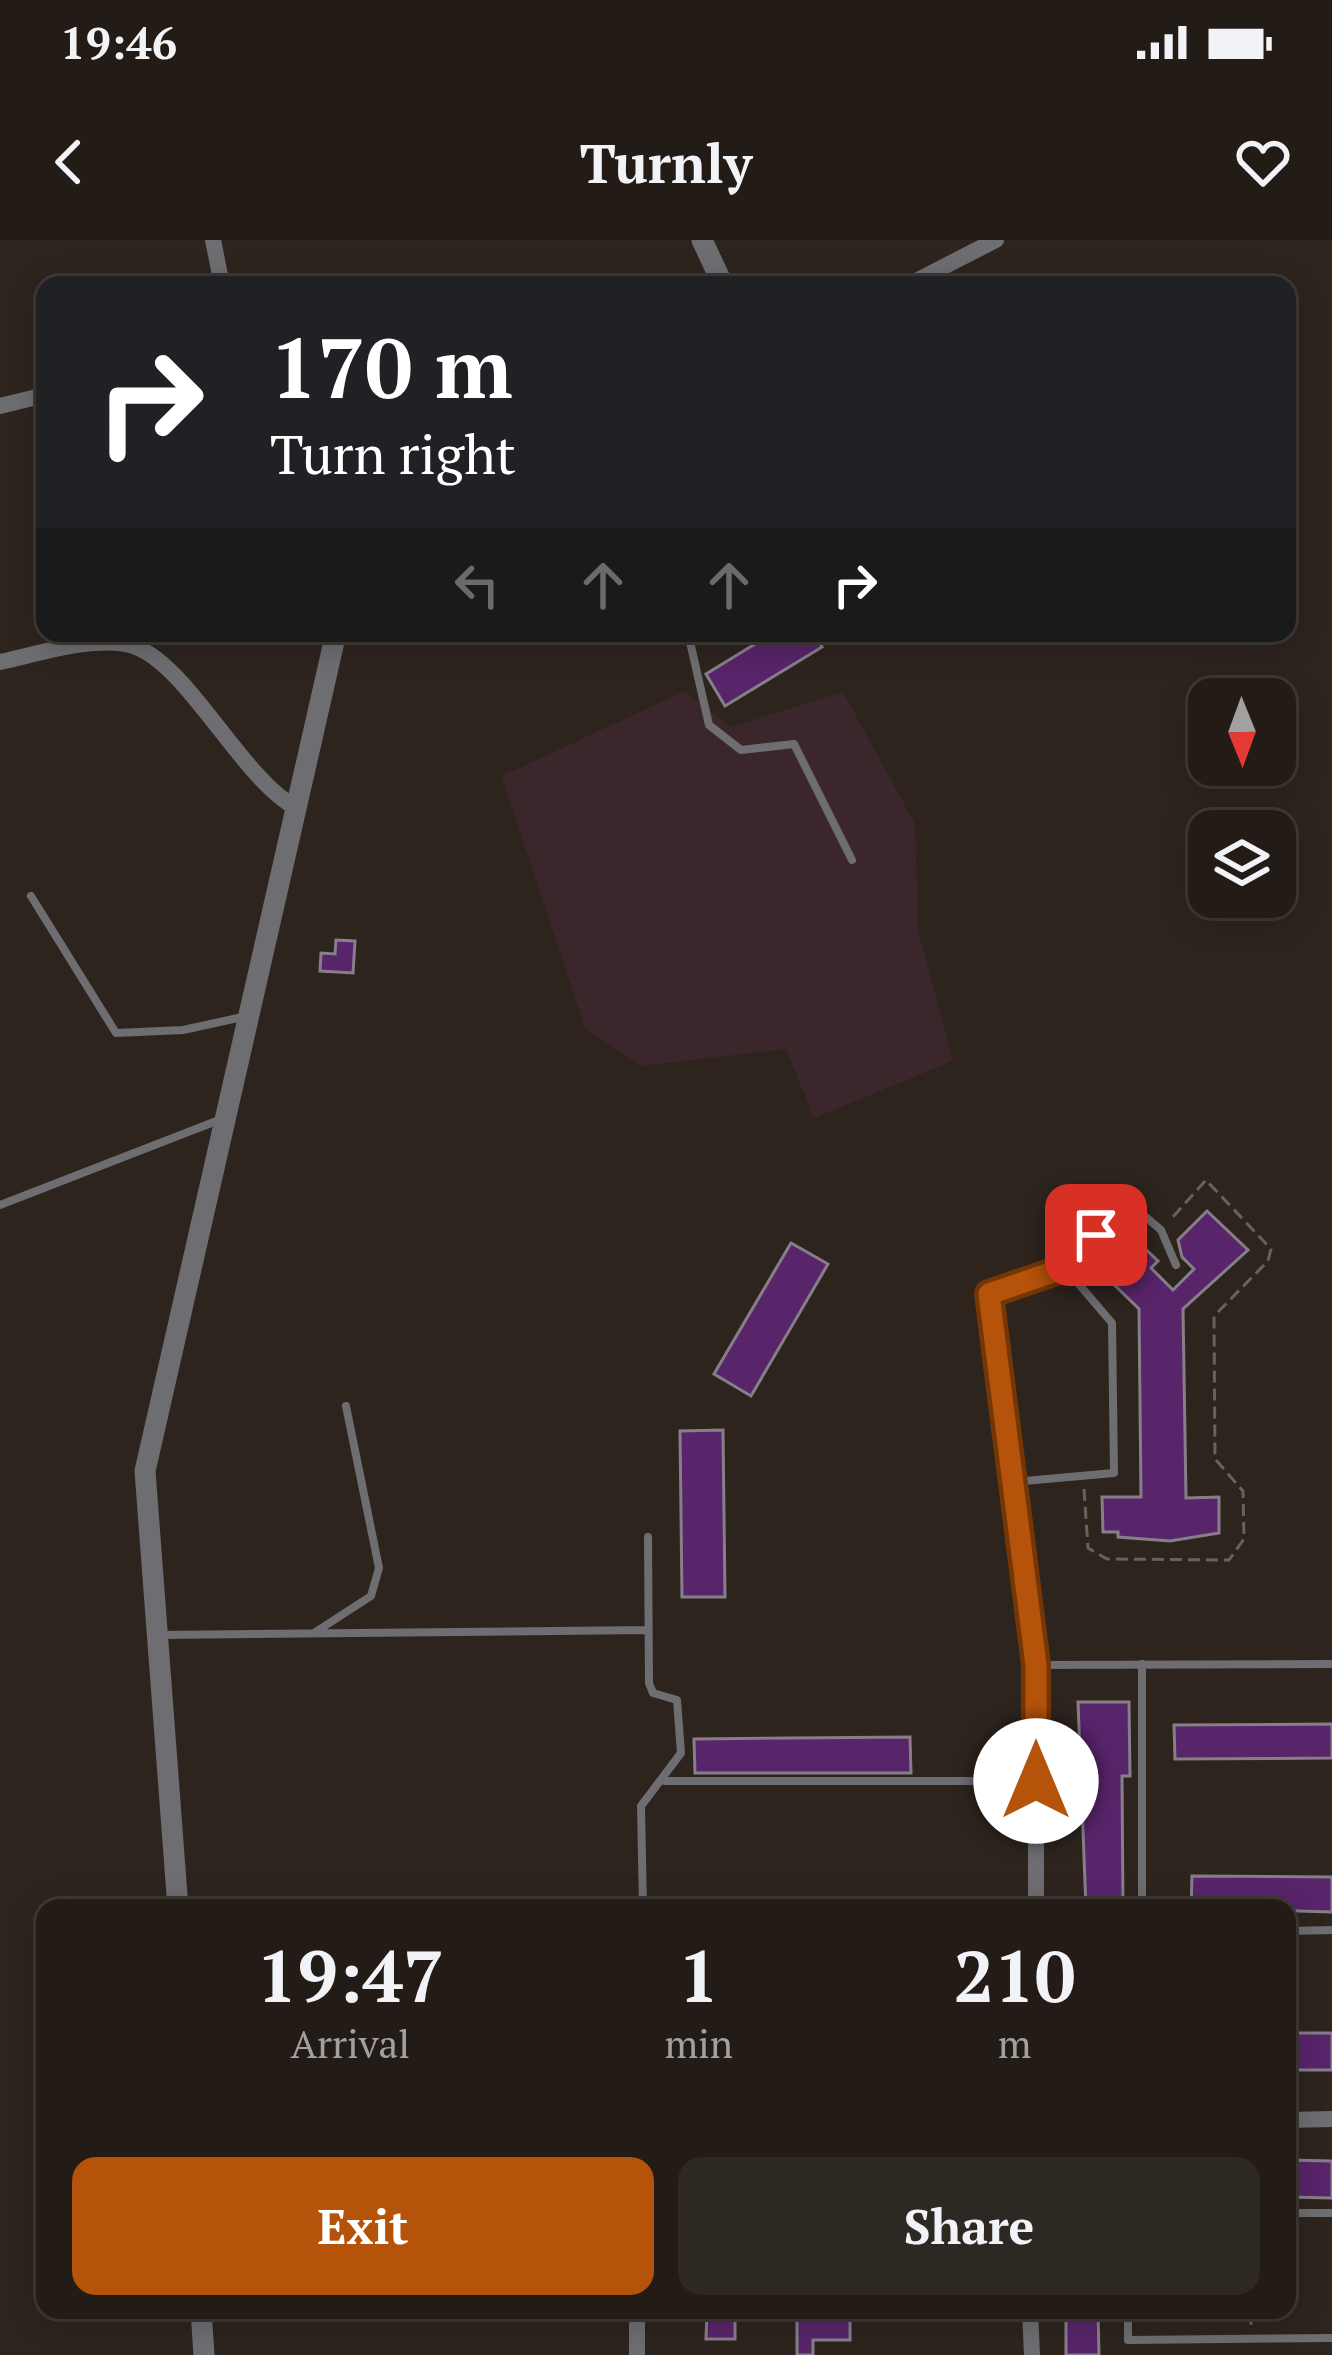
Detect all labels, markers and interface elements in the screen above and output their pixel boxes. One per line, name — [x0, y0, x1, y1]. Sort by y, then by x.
text: 19:46 — [60, 12, 177, 72]
text: Turnly — [580, 127, 752, 198]
icon: back — [36, 129, 102, 195]
icon: heart — [1230, 129, 1296, 195]
text: 170 m — [270, 311, 513, 422]
icon: right — [72, 324, 228, 480]
text: Turn right — [270, 418, 516, 489]
icon: left — [444, 552, 510, 618]
icon: ahead — [570, 552, 636, 618]
icon: ahead — [696, 552, 762, 618]
icon: right — [822, 552, 888, 618]
north arrow — [1188, 678, 1296, 786]
map controls — [1188, 678, 1296, 918]
button: layers — [1188, 810, 1296, 918]
pin — [1045, 1184, 1147, 1286]
icon: arrive — [1063, 1202, 1129, 1268]
position arrow — [973, 1718, 1099, 1844]
text: 19:47 — [256, 1927, 444, 2023]
text: 1 — [678, 1927, 719, 2023]
text: 210 — [953, 1927, 1075, 2023]
text: Arrival — [290, 2017, 410, 2069]
text: min — [664, 2017, 733, 2069]
text: m — [998, 2017, 1031, 2069]
button: Exit — [72, 2157, 654, 2295]
button: Share — [678, 2157, 1260, 2295]

